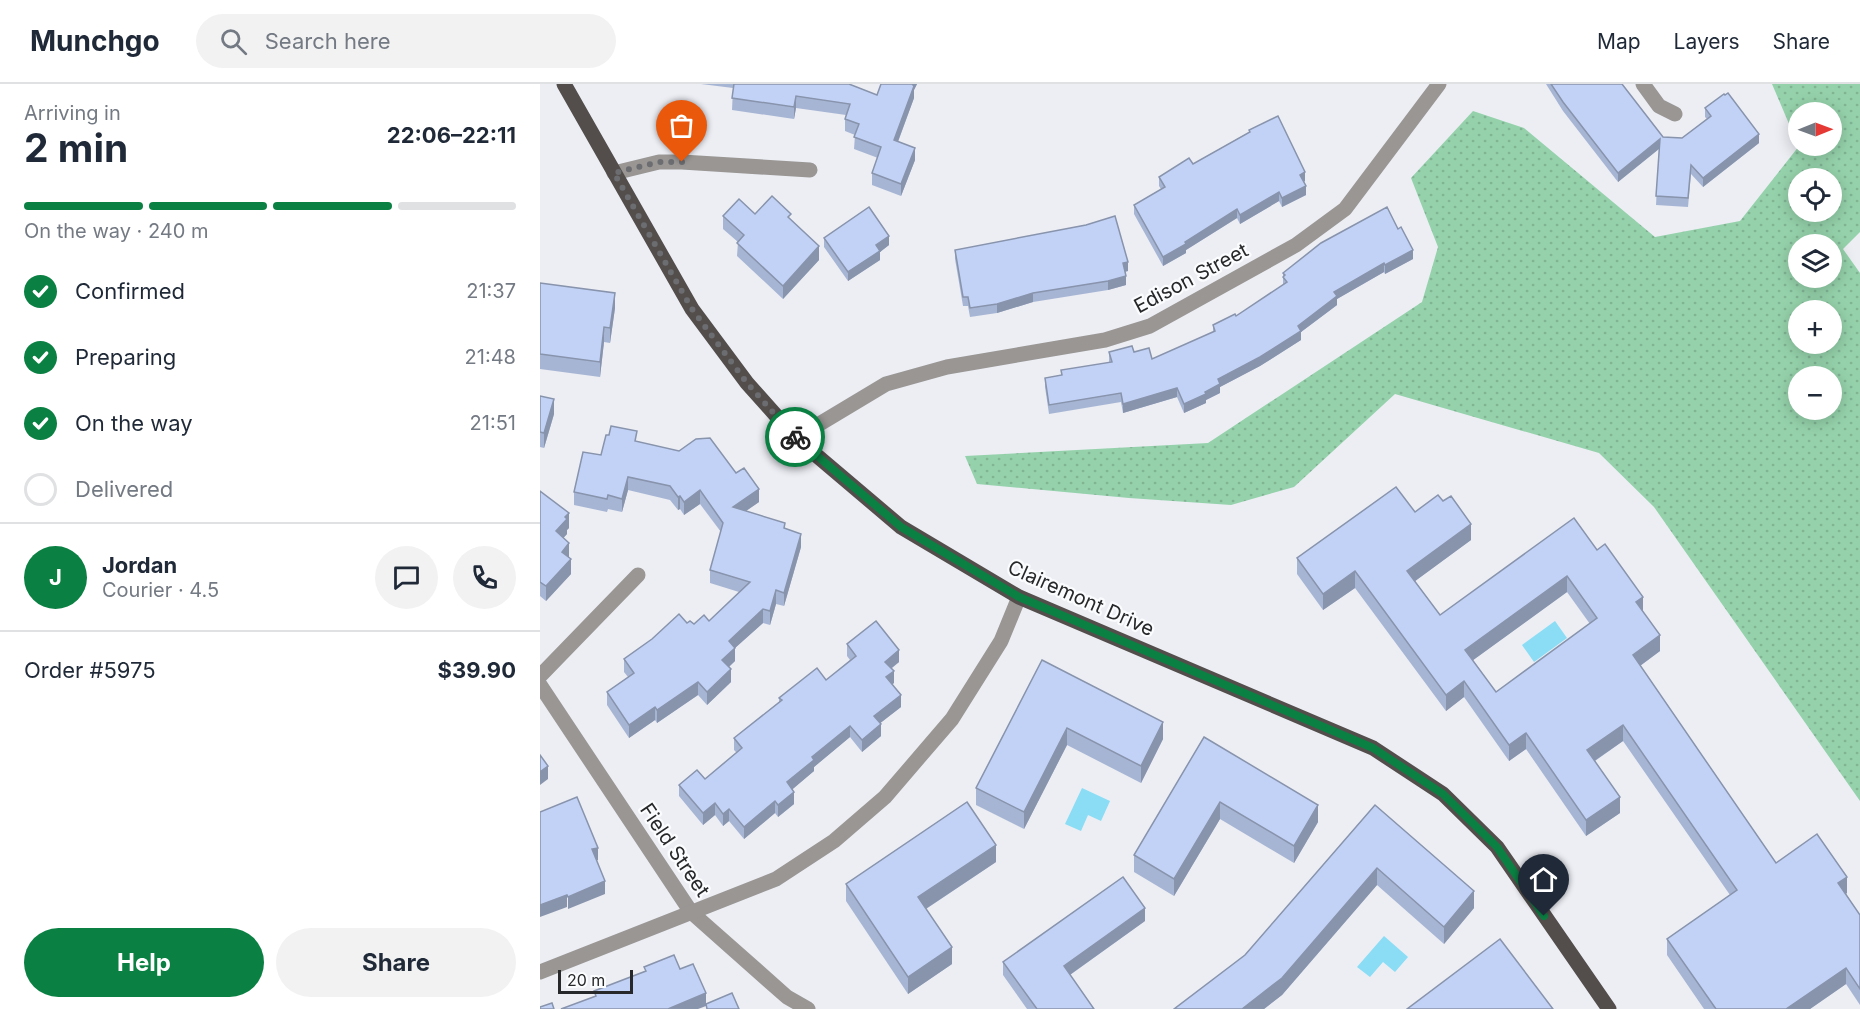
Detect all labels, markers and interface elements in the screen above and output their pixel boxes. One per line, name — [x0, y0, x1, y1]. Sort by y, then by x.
search box — [196, 14, 616, 68]
text: Munchgo — [30, 24, 160, 58]
icon: search — [217, 25, 250, 58]
text: Search here — [265, 28, 391, 54]
text: Map — [1597, 29, 1641, 54]
text: Layers — [1674, 29, 1740, 54]
text: Share — [1773, 29, 1830, 54]
pin — [656, 100, 707, 162]
text: Arriving in — [24, 101, 121, 125]
north arrow — [1788, 102, 1842, 156]
map controls — [1788, 102, 1842, 420]
icon: bag — [665, 109, 698, 142]
text: 22:06–22:11 — [387, 122, 516, 148]
text: 2 min — [24, 124, 128, 171]
button: locate — [1788, 168, 1842, 222]
text: On the way · 240 m — [24, 219, 209, 243]
button: layers — [1788, 234, 1842, 288]
street label: Edison Street — [1130, 238, 1252, 318]
icon: check — [24, 275, 57, 308]
text: Confirmed — [75, 278, 185, 304]
text: 21:37 — [466, 279, 516, 303]
button: + — [1788, 300, 1842, 354]
icon: check — [24, 341, 57, 374]
text: Preparing — [75, 344, 176, 370]
text: 21:48 — [465, 345, 516, 369]
button: − — [1788, 366, 1842, 420]
icon: check — [24, 407, 57, 440]
courier — [765, 407, 825, 467]
text: On the way — [75, 410, 193, 436]
text: 21:51 — [470, 411, 516, 435]
icon: bike — [779, 421, 812, 454]
text: Delivered — [75, 476, 173, 502]
button: chat — [375, 546, 438, 609]
button: phone — [453, 546, 516, 609]
text: Jordan — [102, 552, 177, 578]
street label: Clairemont Drive — [1004, 555, 1158, 641]
text: J — [49, 564, 62, 590]
text: Courier · 4.5 — [102, 578, 219, 602]
text: Order #5975 — [24, 657, 156, 683]
text: $39.90 — [438, 657, 516, 683]
street label: Field Street — [635, 799, 715, 902]
pin — [1518, 854, 1569, 916]
icon: home — [1527, 863, 1560, 896]
button: Help — [24, 928, 264, 997]
button: Share — [276, 928, 516, 997]
scale bar — [558, 967, 633, 994]
text: 20 m — [567, 970, 605, 990]

